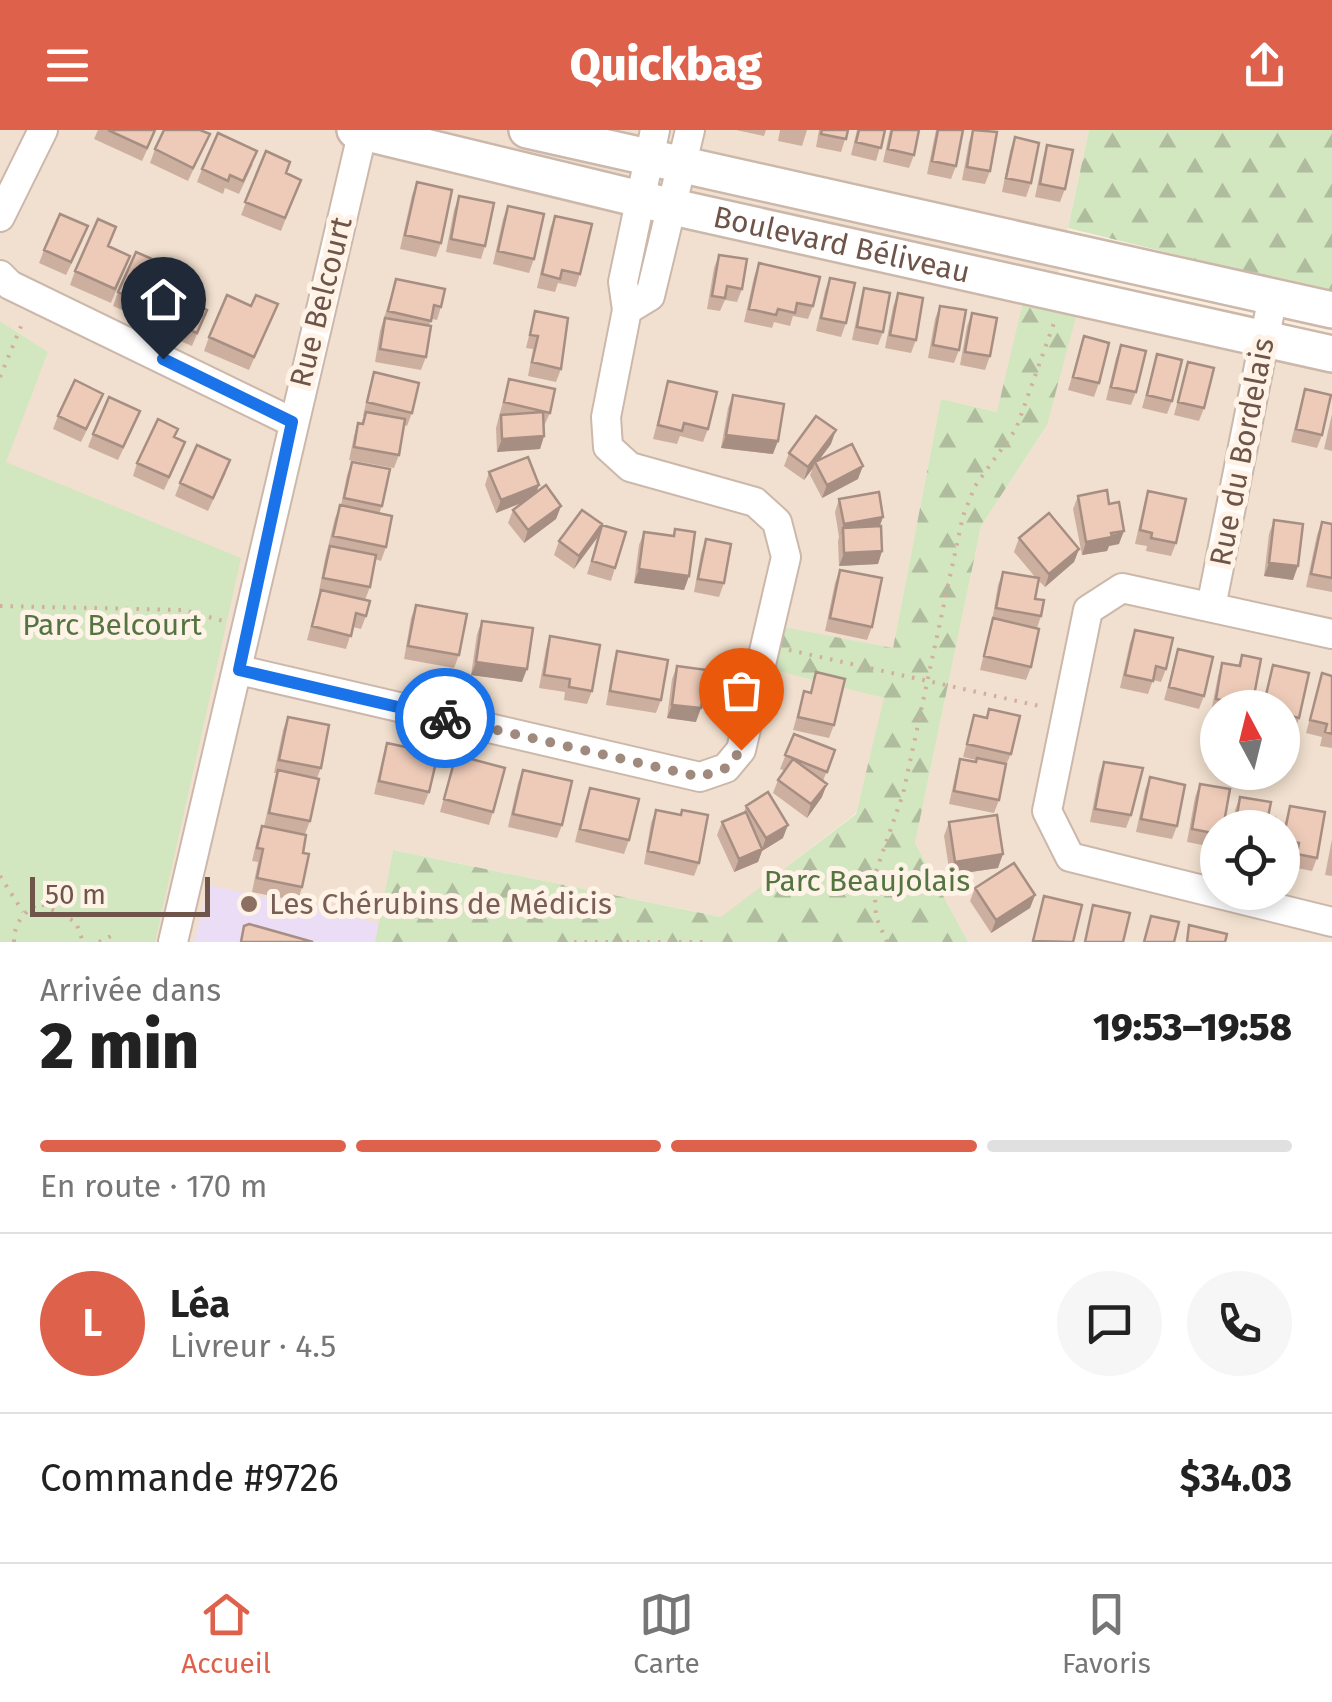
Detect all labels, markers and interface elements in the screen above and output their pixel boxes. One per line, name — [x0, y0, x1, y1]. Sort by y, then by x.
icon: menu — [40, 38, 95, 93]
text: Quickbag — [570, 38, 762, 92]
icon: share — [1237, 38, 1292, 93]
street label: Boulevard Béliveau — [710, 199, 973, 291]
street label: Rue Belcourt — [282, 213, 360, 391]
pin — [121, 257, 206, 360]
icon: home — [136, 272, 191, 327]
street label: Rue du Bordelais — [1202, 335, 1282, 569]
park label: Parc Belcourt — [22, 607, 202, 643]
pin — [699, 648, 784, 751]
icon: bag — [714, 663, 769, 718]
courier — [395, 668, 495, 768]
north arrow — [1200, 690, 1300, 790]
map controls — [1200, 690, 1300, 910]
icon: bike — [418, 691, 473, 746]
button: locate — [1200, 810, 1300, 910]
park label: Parc Beaujolais — [764, 863, 970, 899]
scale bar — [30, 872, 210, 916]
text: 50 m — [45, 878, 106, 911]
place label: Les Chérubins de Médicis — [269, 886, 612, 922]
marker: Les Chérubins de Médicis — [238, 893, 260, 915]
text: Arrivée dans — [40, 971, 221, 1009]
text: 19:53–19:58 — [1093, 1004, 1292, 1050]
text: 2 min — [40, 1007, 199, 1085]
text: En route · 170 m — [40, 1167, 267, 1205]
button: chat — [1057, 1271, 1162, 1376]
button: phone — [1187, 1271, 1292, 1376]
text: Léa — [170, 1281, 230, 1327]
text: L — [83, 1300, 102, 1346]
text: Livreur · 4.5 — [170, 1327, 336, 1365]
text: Commande #9726 — [40, 1455, 339, 1501]
text: $34.03 — [1180, 1455, 1292, 1501]
tab: Accueil — [181, 1587, 271, 1680]
tab: Carte — [633, 1587, 700, 1680]
tab: Favoris — [1062, 1587, 1151, 1680]

